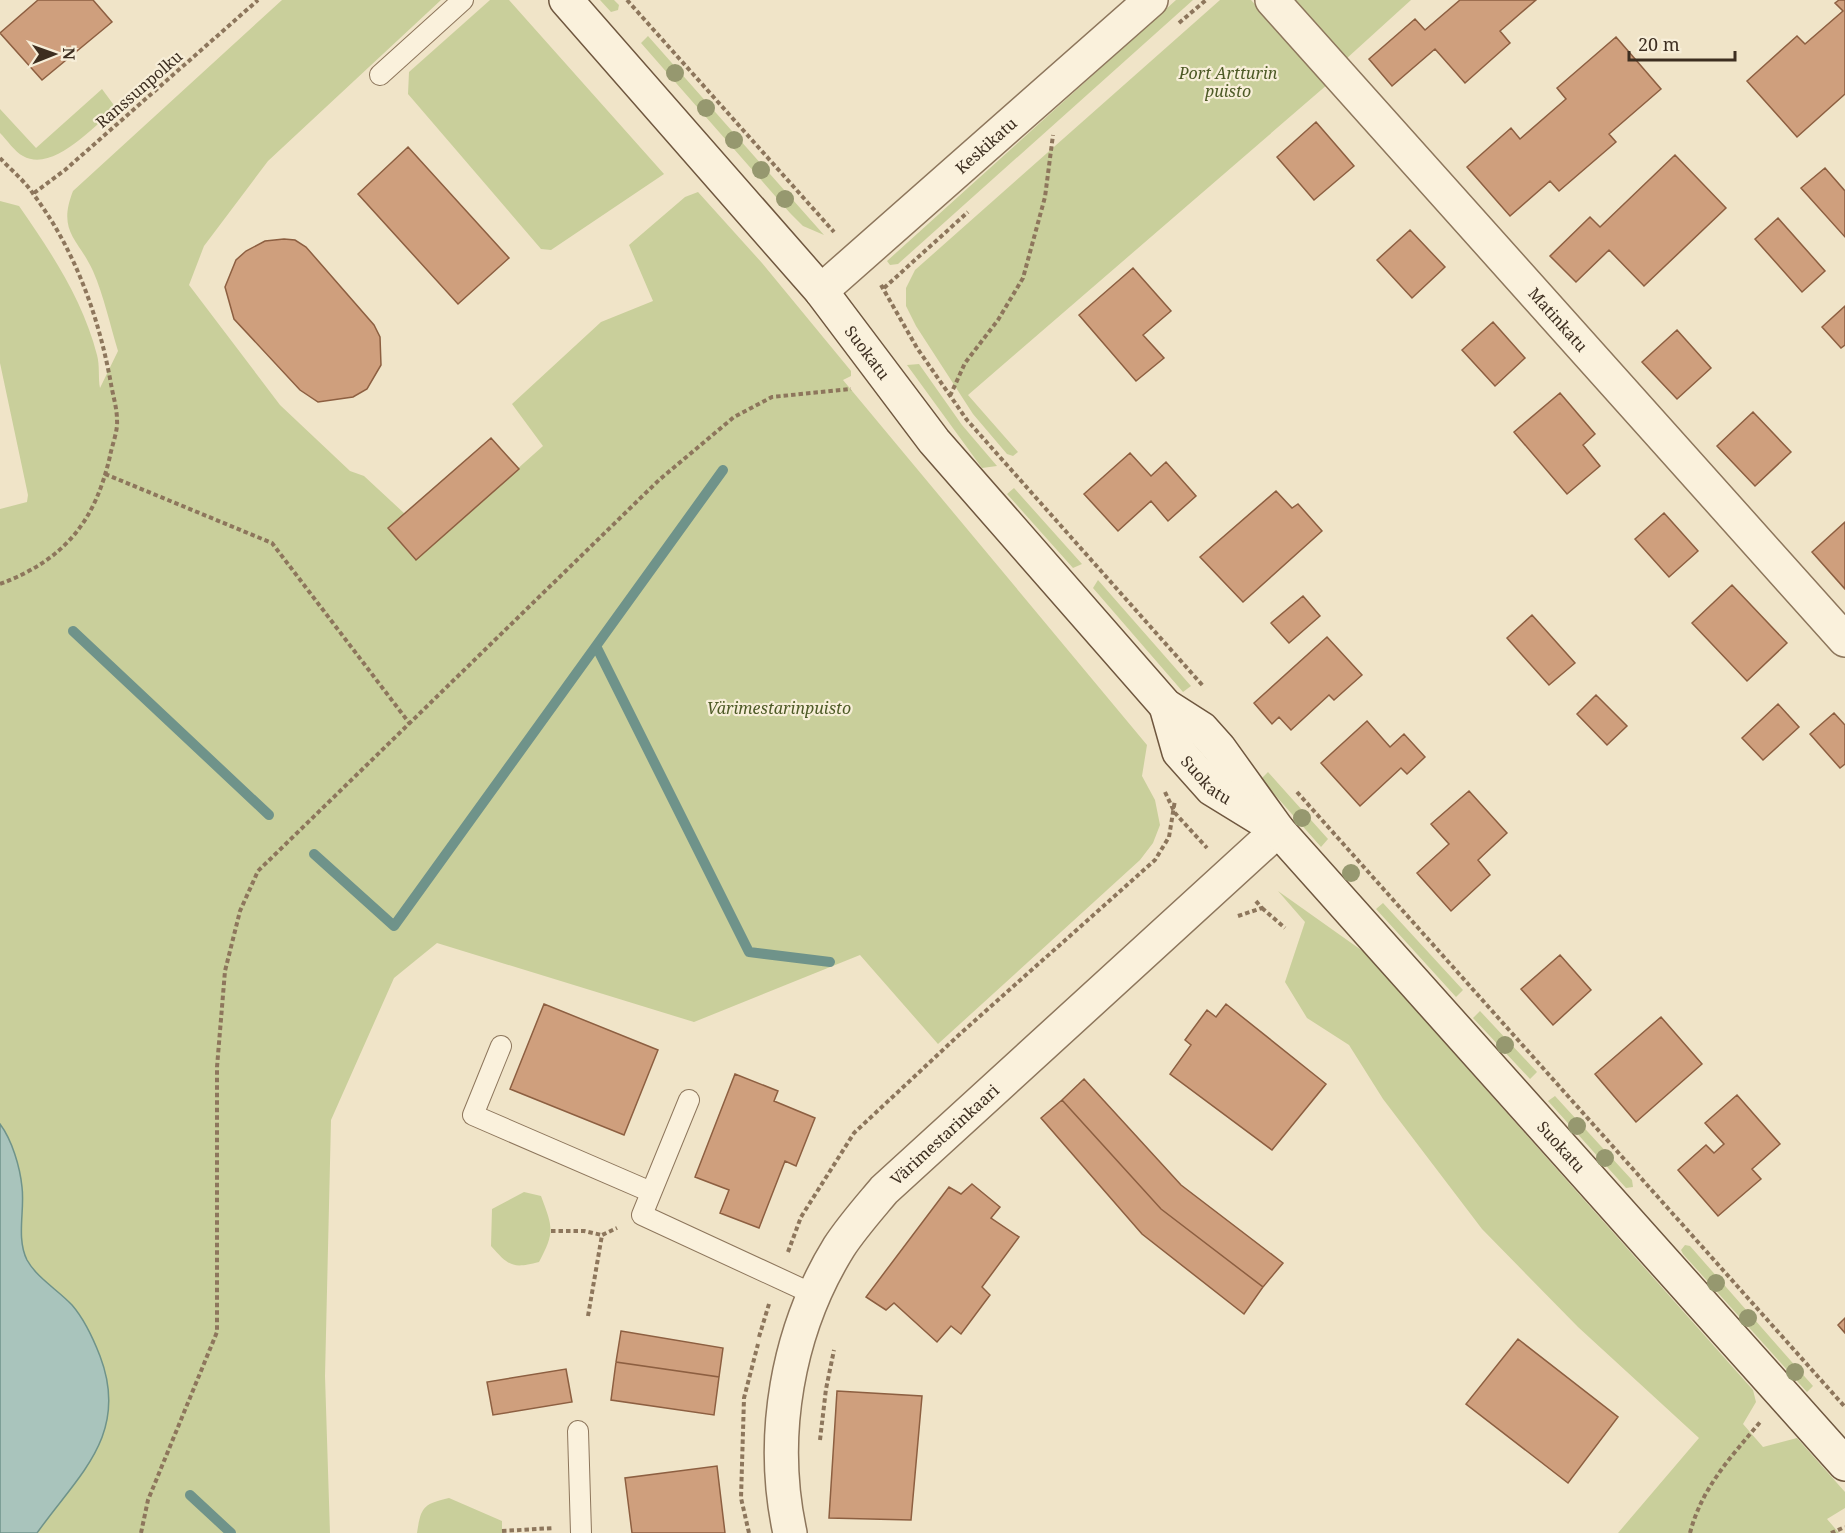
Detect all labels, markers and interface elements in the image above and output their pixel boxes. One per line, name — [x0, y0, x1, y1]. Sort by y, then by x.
north arrow — [24, 24, 84, 84]
scale bar — [1629, 24, 1736, 62]
text: 20 m — [1638, 32, 1680, 56]
street label: Ranssunpolku — [91, 45, 187, 133]
text: N — [58, 47, 80, 61]
park label: Port Artturin puisto — [1178, 62, 1278, 102]
street label: Keskikatu — [950, 112, 1022, 179]
street label: Matinkatu — [1524, 283, 1593, 357]
street label: Suokatu — [840, 321, 895, 384]
park label: Värimestarinpuisto — [707, 697, 851, 719]
street label: Suokatu — [1176, 751, 1235, 809]
street label: Värimestarinkaari — [885, 1079, 1004, 1190]
street label: Suokatu — [1532, 1116, 1590, 1177]

